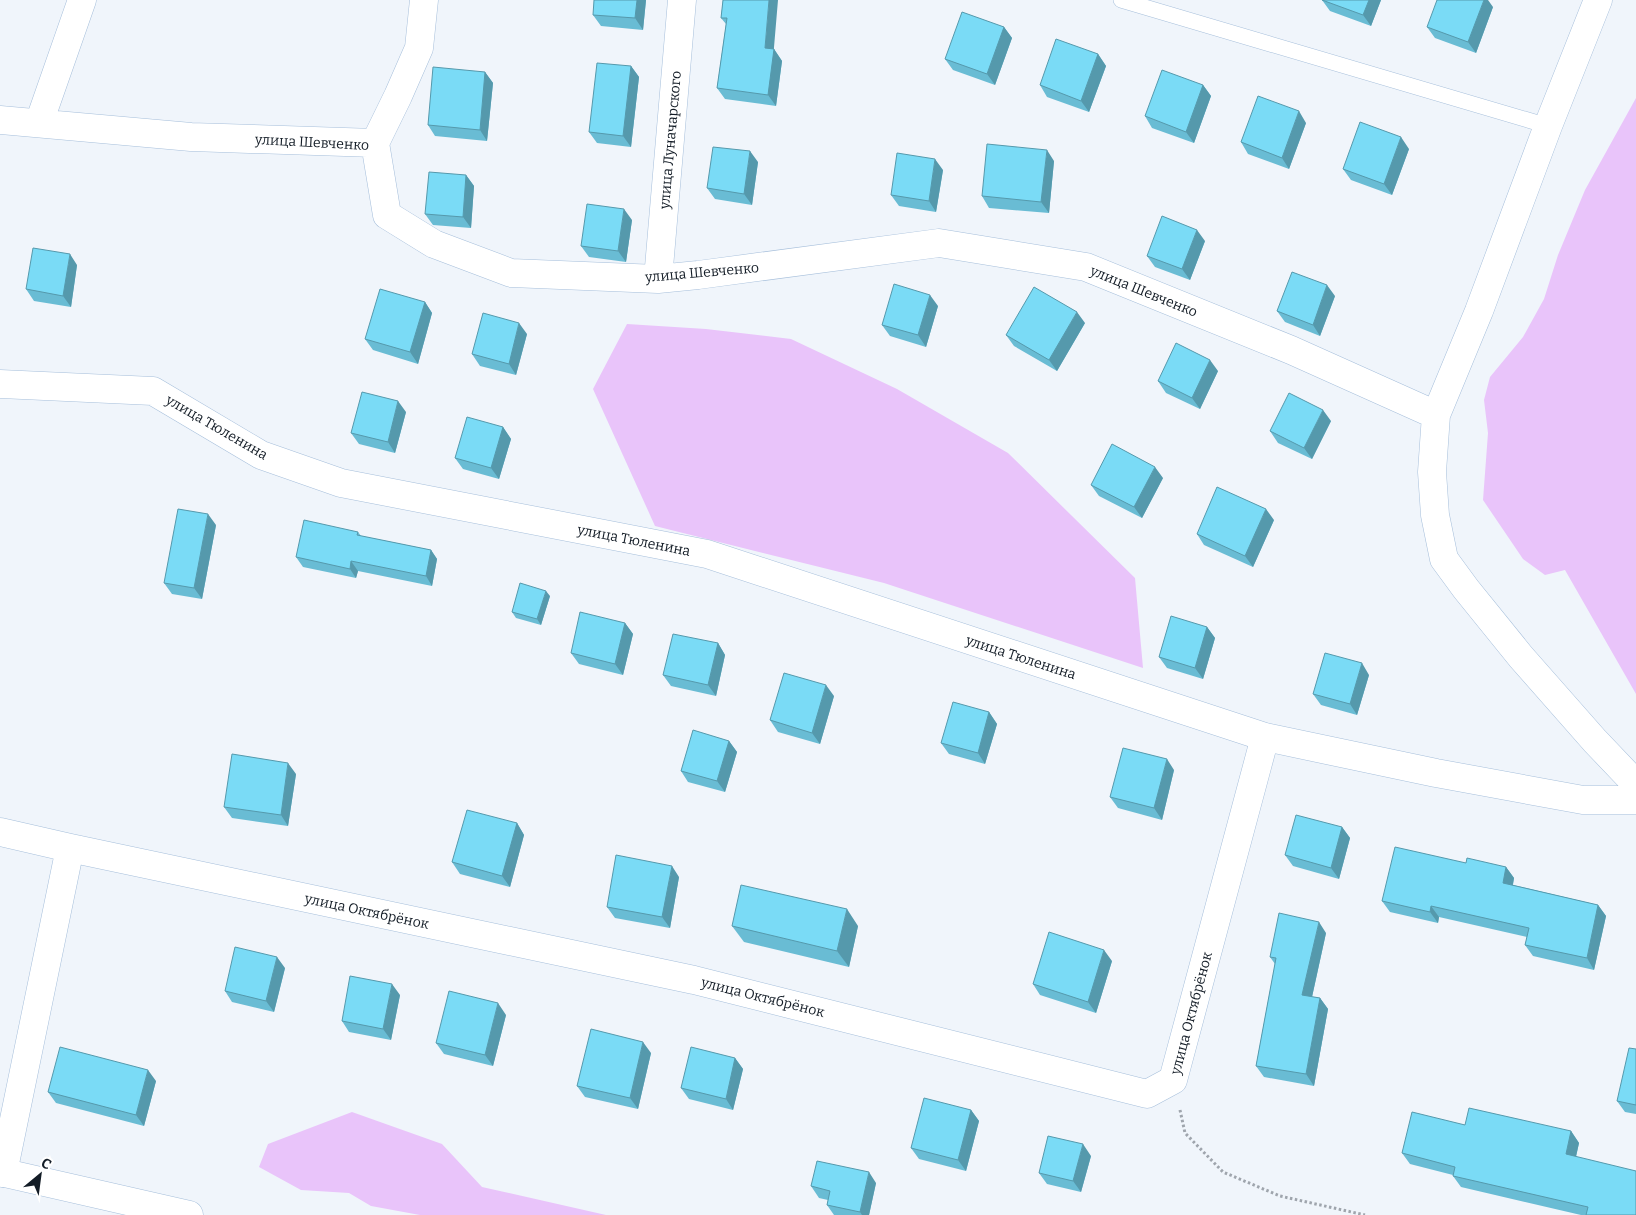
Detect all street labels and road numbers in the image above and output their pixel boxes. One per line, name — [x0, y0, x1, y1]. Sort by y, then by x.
street label: улица Луначарского — [656, 70, 685, 211]
street label: улица Шевченко — [254, 131, 369, 154]
street label: улица Шевченко — [643, 259, 760, 286]
street label: улица Шевченко — [1087, 262, 1200, 321]
street label: улица Тюленина — [162, 391, 271, 464]
street label: улица Тюленина — [575, 521, 692, 560]
street label: улица Тюленина — [963, 631, 1078, 683]
street label: улица Октябрёнок — [302, 890, 431, 933]
street label: улица Октябрёнок — [1167, 949, 1216, 1077]
street label: улица Октябрёнок — [698, 974, 827, 1021]

